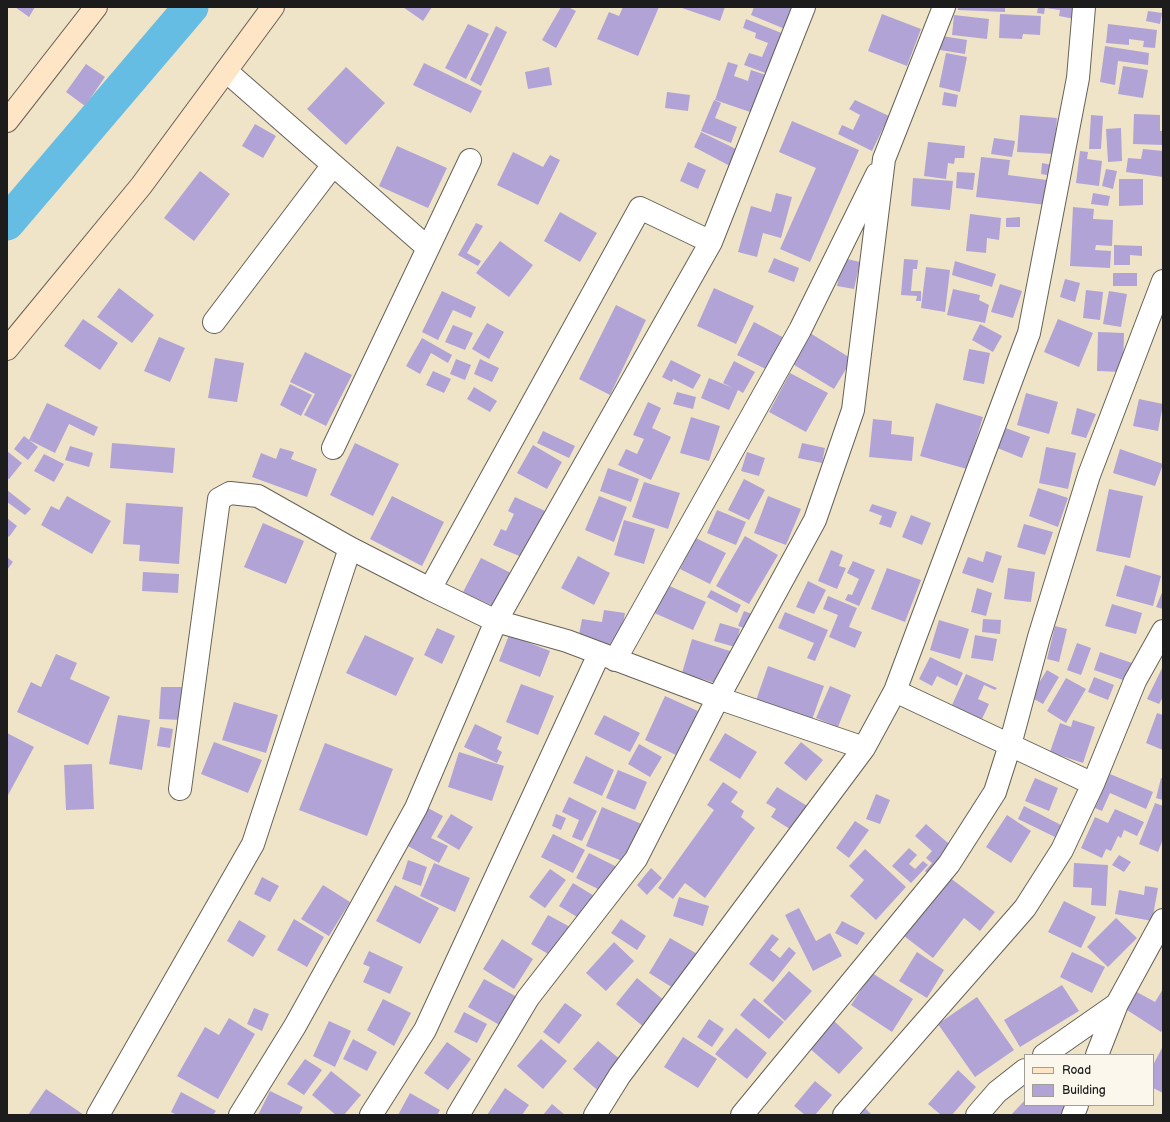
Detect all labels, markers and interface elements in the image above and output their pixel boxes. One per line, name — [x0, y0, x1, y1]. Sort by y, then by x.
legend — [1024, 1054, 1154, 1106]
text: Road — [1062, 1063, 1091, 1078]
text: Building — [1062, 1083, 1106, 1098]

